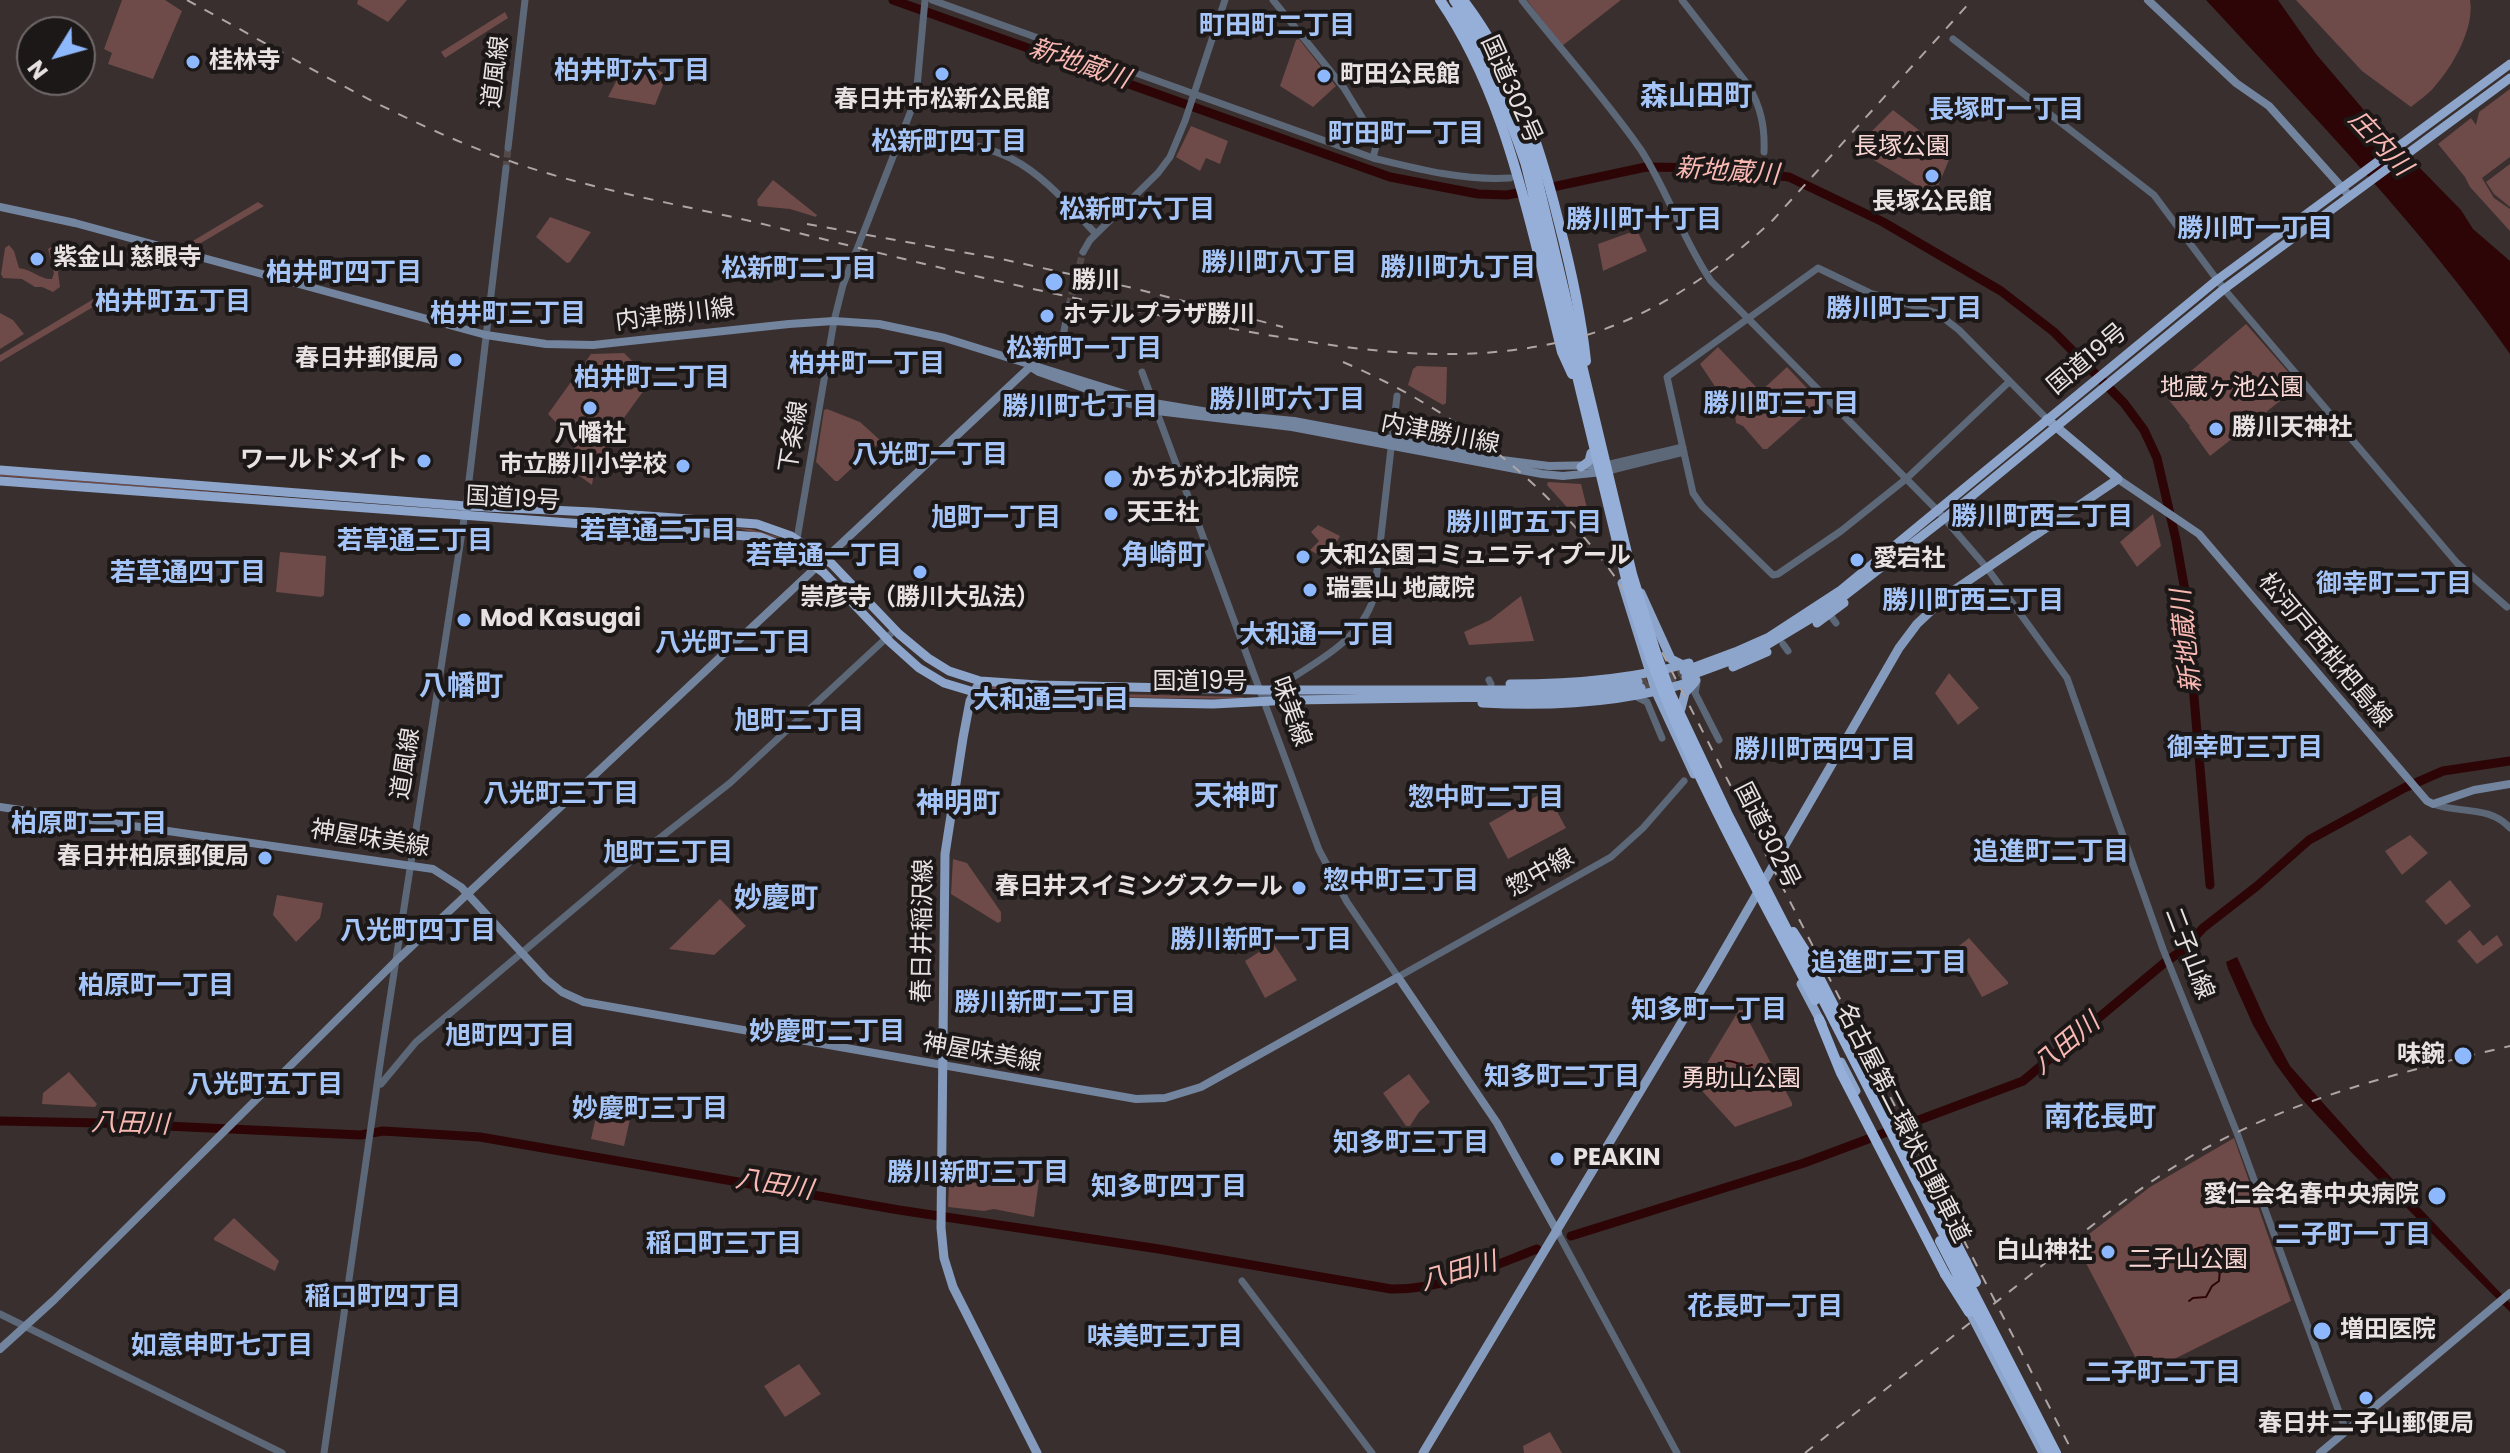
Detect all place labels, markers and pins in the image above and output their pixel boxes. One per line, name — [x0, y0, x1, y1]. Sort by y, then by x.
place label: 桂林寺 — [209, 48, 281, 76]
marker: 桂林寺 — [184, 53, 202, 71]
place label: 町田公民館 — [1340, 62, 1460, 90]
marker: 春日井市松新公民館 — [933, 65, 951, 83]
marker: 町田公民館 — [1315, 67, 1333, 85]
place label: 春日井市松新公民館 — [834, 87, 1050, 115]
marker: 長塚公民館 — [1923, 167, 1941, 185]
place label: 長塚公民館 — [1872, 189, 1992, 217]
place label: 紫金山 慈眼寺 — [53, 245, 202, 273]
marker: 紫金山 慈眼寺 — [28, 250, 46, 268]
place label: 勝川 — [1072, 268, 1120, 296]
marker: 勝川 — [1043, 271, 1065, 293]
place label: ホテルプラザ勝川 — [1063, 302, 1255, 330]
marker: ホテルプラザ勝川 — [1038, 307, 1056, 325]
place label: 春日井郵便局 — [295, 346, 439, 374]
marker: 春日井郵便局 — [446, 351, 464, 369]
marker: 八幡社 — [581, 399, 599, 417]
place label: 勝川天神社 — [2232, 415, 2352, 443]
marker: 勝川天神社 — [2207, 420, 2225, 438]
place label: 八幡社 — [554, 421, 626, 449]
place label: ワールドメイト — [240, 447, 408, 475]
marker: ワールドメイト — [415, 452, 433, 470]
place label: 市立勝川小学校 — [499, 452, 667, 480]
marker: 市立勝川小学校 — [674, 457, 692, 475]
place label: かちがわ北病院 — [1131, 465, 1299, 493]
marker: かちがわ北病院 — [1102, 468, 1124, 490]
place label: 天王社 — [1127, 500, 1199, 528]
marker: 天王社 — [1102, 505, 1120, 523]
place label: 大和公園コミュニティプール — [1319, 543, 1631, 571]
place label: 愛宕社 — [1873, 546, 1945, 574]
marker: 大和公園コミュニティプール — [1294, 548, 1312, 566]
marker: 愛宕社 — [1848, 551, 1866, 569]
marker: 崇彦寺（勝川大弘法） — [911, 563, 929, 581]
place label: 瑞雲山 地蔵院 — [1326, 576, 1475, 604]
marker: 瑞雲山 地蔵院 — [1301, 581, 1319, 599]
place label: 崇彦寺（勝川大弘法） — [800, 585, 1040, 613]
place label: Mod Kasugai — [480, 606, 641, 634]
marker: Mod Kasugai — [455, 611, 473, 629]
place label: 春日井柏原郵便局 — [57, 844, 249, 872]
marker: 春日井柏原郵便局 — [256, 849, 274, 867]
place label: 春日井スイミングスクール — [995, 874, 1283, 902]
marker: 春日井スイミングスクール — [1290, 879, 1308, 897]
place label: 味鋺 — [2397, 1042, 2445, 1070]
marker: 味鋺 — [2452, 1045, 2474, 1067]
place label: PEAKIN — [1573, 1145, 1661, 1173]
marker: PEAKIN — [1548, 1150, 1566, 1168]
place label: 愛仁会名春中央病院 — [2203, 1182, 2419, 1210]
marker: 愛仁会名春中央病院 — [2426, 1185, 2448, 1207]
place label: 白山神社 — [1996, 1238, 2092, 1266]
marker: 白山神社 — [2099, 1243, 2117, 1261]
place label: 増田医院 — [2340, 1317, 2436, 1345]
marker: 増田医院 — [2311, 1320, 2333, 1342]
marker: 春日井二子山郵便局 — [2357, 1389, 2375, 1407]
place label: 春日井二子山郵便局 — [2258, 1411, 2474, 1439]

